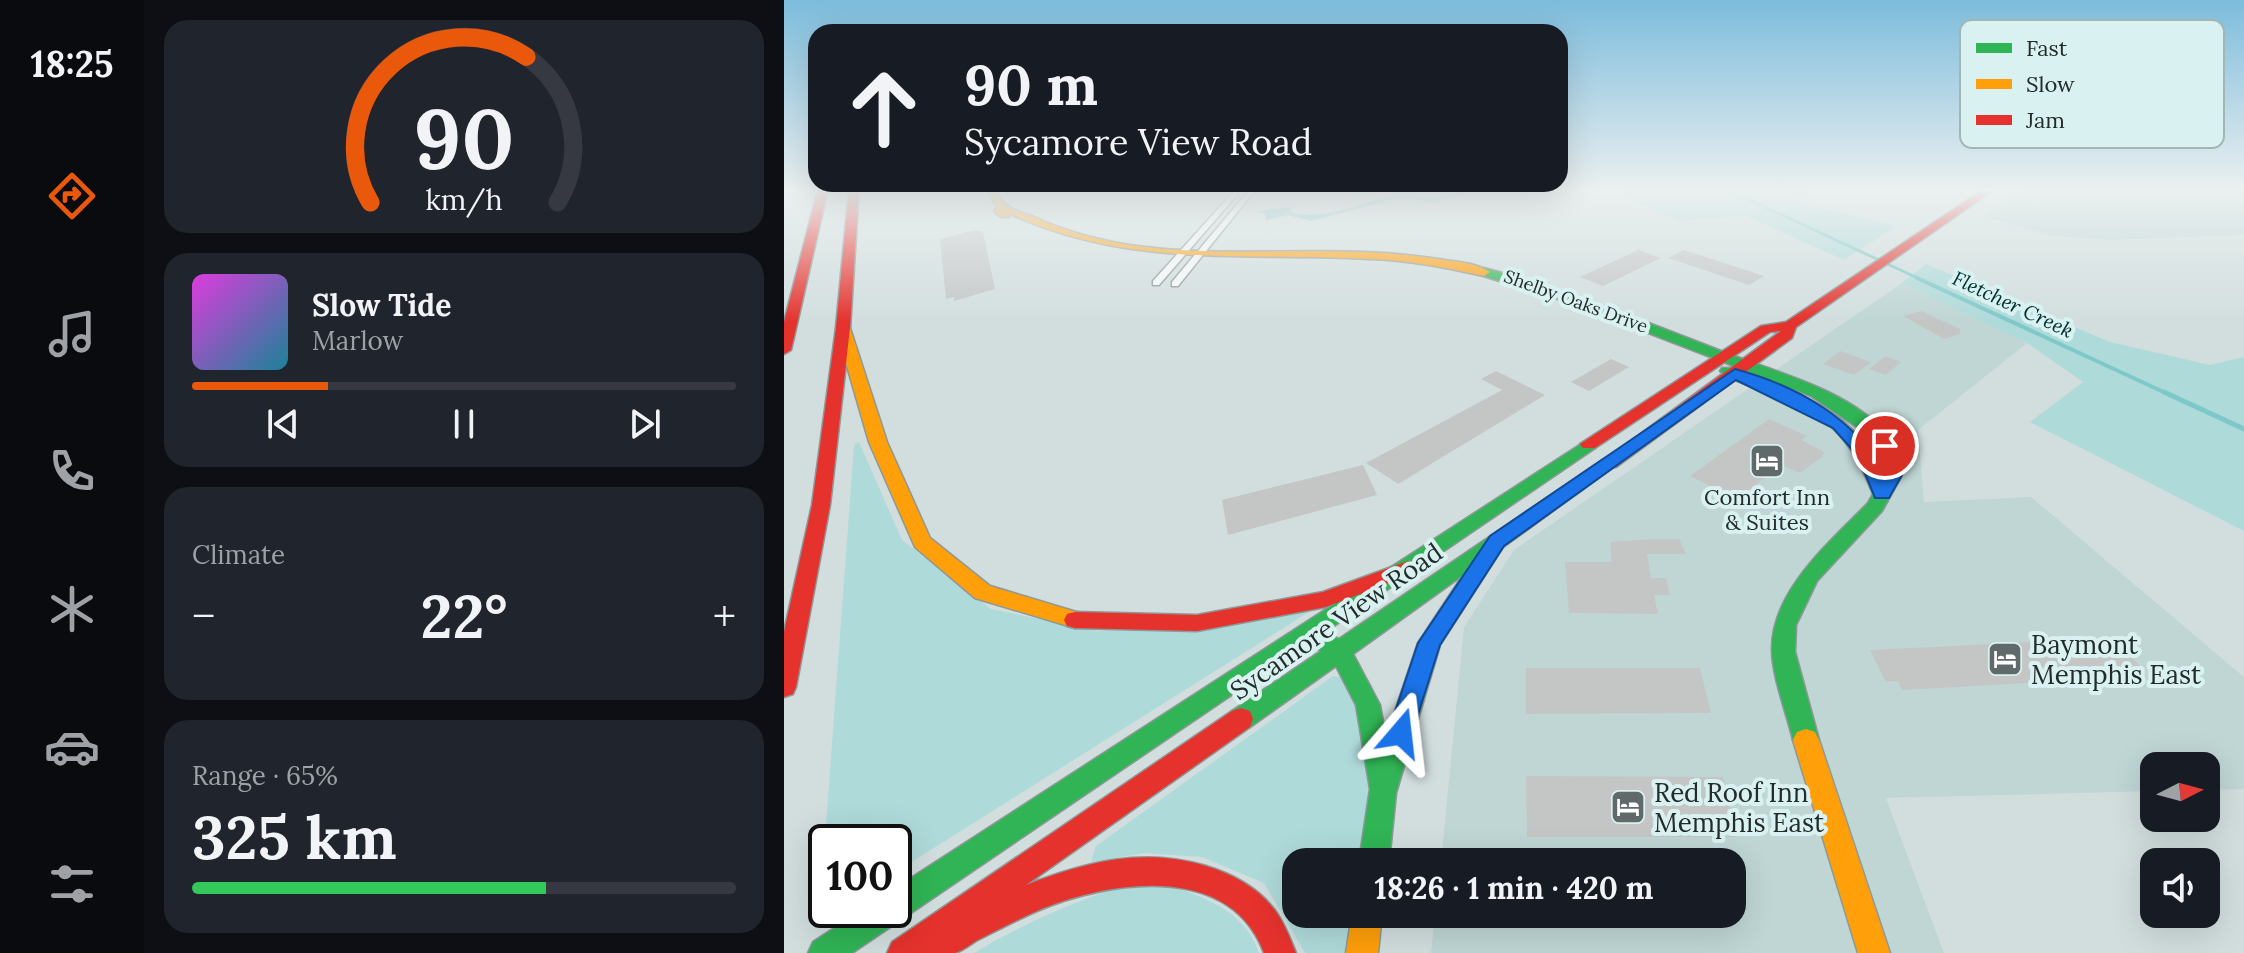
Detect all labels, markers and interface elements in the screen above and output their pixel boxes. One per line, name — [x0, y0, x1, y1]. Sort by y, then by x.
legend — [1960, 20, 2224, 148]
text: Fast — [2026, 34, 2068, 62]
text: 18:25 — [31, 41, 113, 87]
text: 90 m — [964, 49, 1098, 120]
icon: ahead — [832, 56, 936, 160]
text: Slow — [2026, 70, 2075, 98]
text: 90 — [414, 84, 514, 191]
text: Jam — [2025, 106, 2065, 134]
text: Sycamore View Road — [964, 119, 1312, 165]
icon: directions — [44, 168, 100, 224]
text: km/h — [425, 181, 503, 218]
street label: Shelby Oaks Drive — [1501, 264, 1651, 338]
water label: Fletcher Creek — [1949, 265, 2077, 343]
text: Slow Tide — [312, 286, 451, 324]
icon: music — [44, 306, 100, 362]
text: Marlow — [312, 324, 403, 357]
icon: previous — [261, 402, 305, 446]
icon: pause — [442, 402, 486, 446]
icon: next — [623, 402, 667, 446]
pin — [1851, 412, 1919, 480]
icon: arrive — [1863, 424, 1907, 468]
hotel icon: Comfort Inn & Suites — [1748, 442, 1786, 480]
icon: phone — [44, 443, 100, 499]
place label: Comfort Inn & Suites — [1704, 483, 1830, 536]
street label: Sycamore View Road — [1223, 535, 1449, 707]
text: Climate — [192, 538, 285, 571]
text: 22° — [421, 578, 507, 654]
icon: climate — [44, 581, 100, 637]
text: − — [192, 588, 215, 644]
text: + — [713, 588, 736, 644]
place label: Baymont Memphis East — [2031, 628, 2201, 691]
hotel icon: Baymont Memphis East — [1986, 640, 2024, 678]
position arrow — [1359, 691, 1443, 775]
icon: car — [44, 719, 100, 775]
north arrow — [2140, 752, 2220, 832]
map controls — [2140, 752, 2220, 928]
text: Range · 65% — [192, 759, 338, 792]
place label: Red Roof Inn Memphis East — [1654, 776, 1824, 839]
hotel icon: Red Roof Inn Memphis East — [1609, 788, 1647, 826]
text: 325 km — [192, 799, 397, 875]
speed limit sign: 100 — [808, 824, 912, 928]
button: sound — [2140, 848, 2220, 928]
icon: filters — [44, 856, 100, 912]
text: 18:26 · 1 min · 420 m — [1375, 869, 1653, 907]

